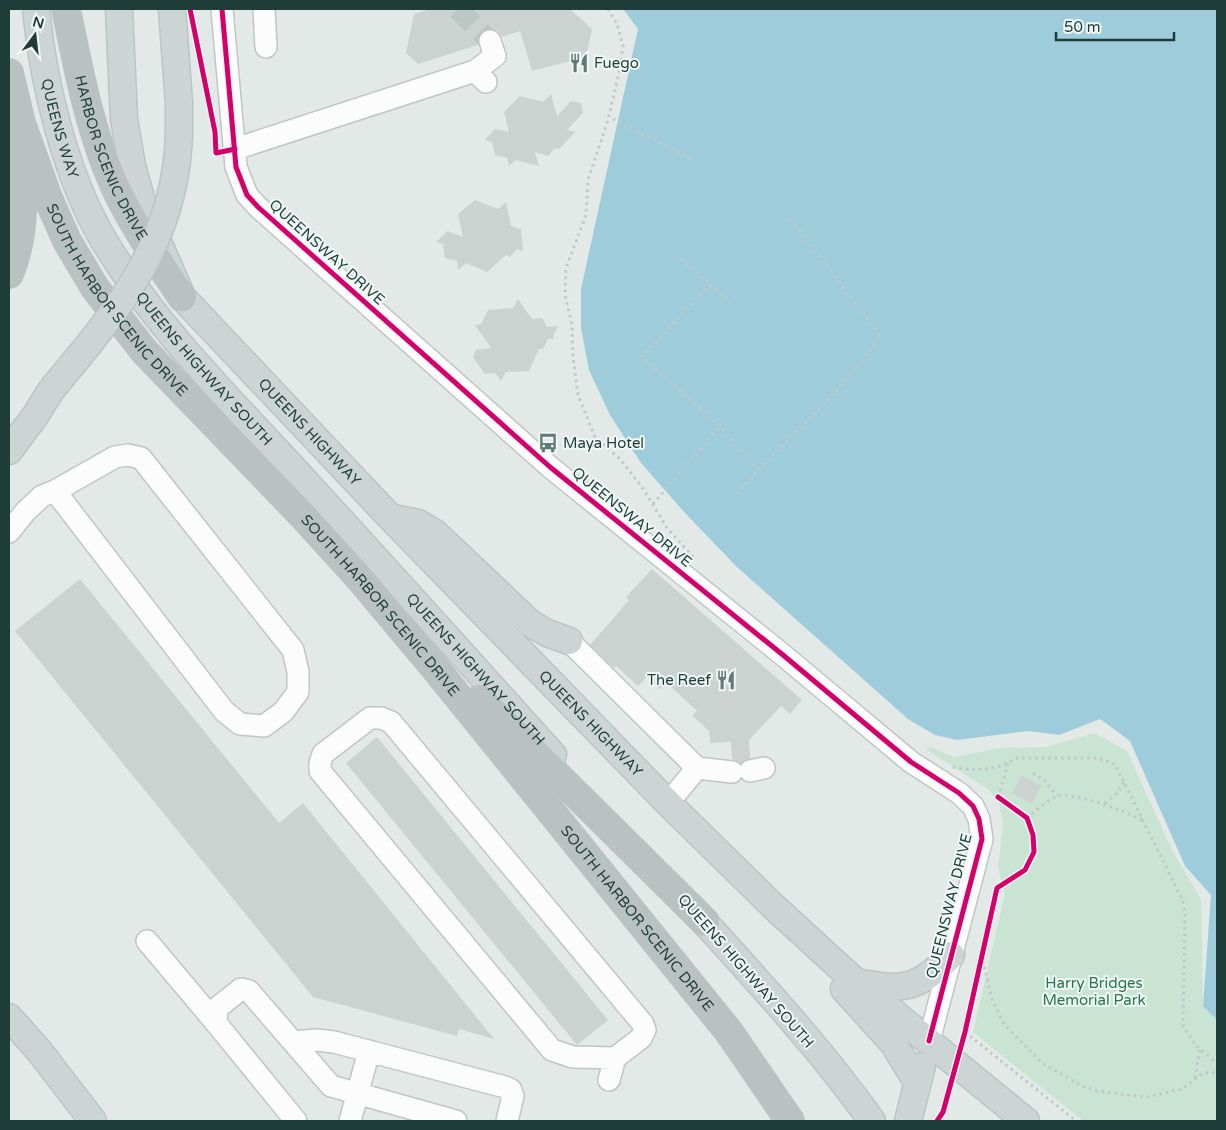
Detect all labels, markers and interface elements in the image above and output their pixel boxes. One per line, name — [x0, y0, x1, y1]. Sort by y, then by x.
north arrow — [10, 10, 60, 60]
scale bar — [1056, 10, 1174, 42]
text: N — [31, 13, 46, 33]
text: 50 m — [1064, 18, 1101, 36]
restaurant icon: Fuego — [568, 52, 590, 74]
place label: Fuego — [594, 54, 639, 72]
street label: HARBOR SCENIC DRIVE — [71, 73, 151, 244]
street label: QUEENS WAY — [38, 77, 83, 181]
street label: QUEENSWAY DRIVE — [266, 195, 388, 309]
street label: SOUTH HARBOR SCENIC DRIVE — [43, 201, 192, 400]
street label: QUEENS HIGHWAY SOUTH — [132, 288, 276, 449]
street label: QUEENS HIGHWAY — [255, 374, 365, 490]
bus stop icon: Maya Hotel — [537, 432, 559, 454]
place label: Maya Hotel — [563, 434, 644, 452]
street label: QUEENSWAY DRIVE — [568, 463, 696, 571]
street label: SOUTH HARBOR SCENIC DRIVE — [297, 511, 463, 700]
street label: QUEENS HIGHWAY SOUTH — [402, 589, 549, 749]
street label: QUEENS HIGHWAY — [535, 667, 647, 781]
restaurant icon: The Reef — [715, 669, 737, 691]
place label: The Reef — [647, 671, 711, 689]
street label: SOUTH HARBOR SCENIC DRIVE — [557, 822, 718, 1015]
street label: QUEENSWAY DRIVE — [922, 831, 976, 981]
street label: QUEENS HIGHWAY SOUTH — [674, 890, 818, 1052]
park label: Harry Bridges Memorial Park — [1042, 974, 1146, 1009]

